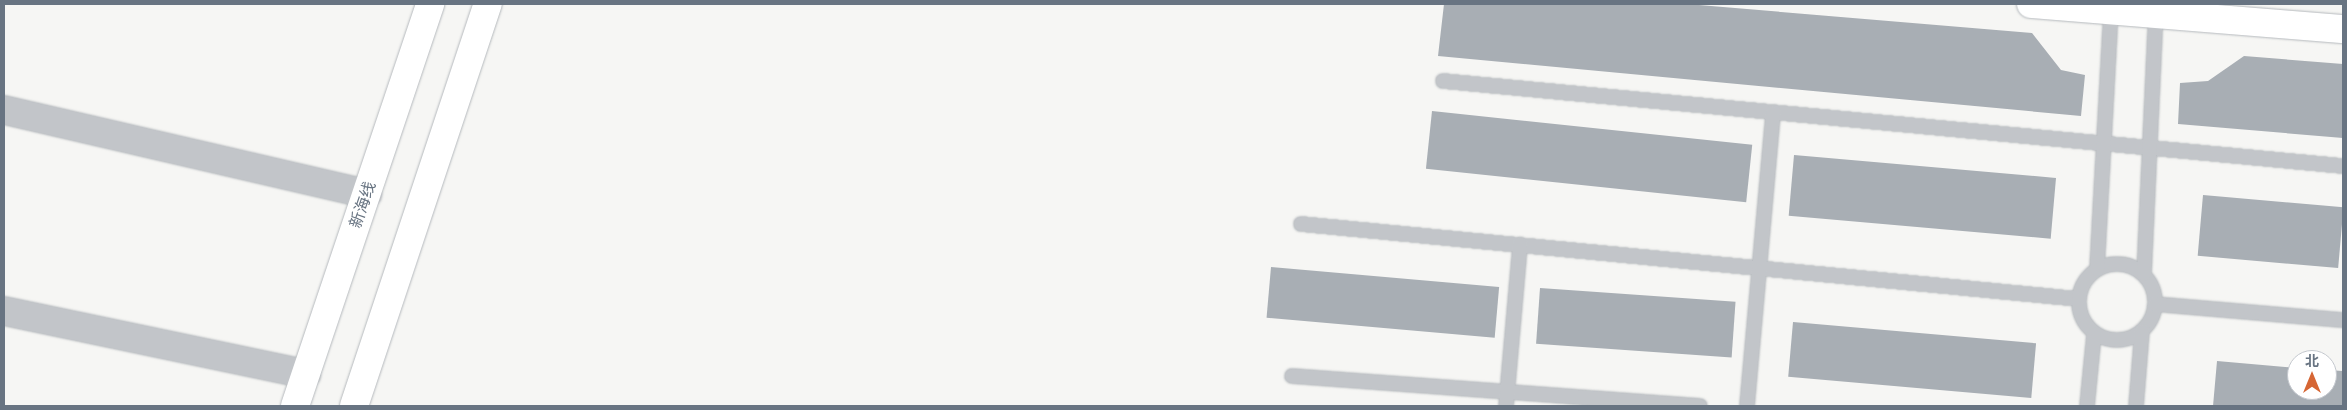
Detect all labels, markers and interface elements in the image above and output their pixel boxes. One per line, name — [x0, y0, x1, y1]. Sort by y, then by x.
street label: 新海线 — [346, 179, 380, 231]
north arrow — [2287, 350, 2337, 400]
text: 北 — [2305, 352, 2319, 370]

